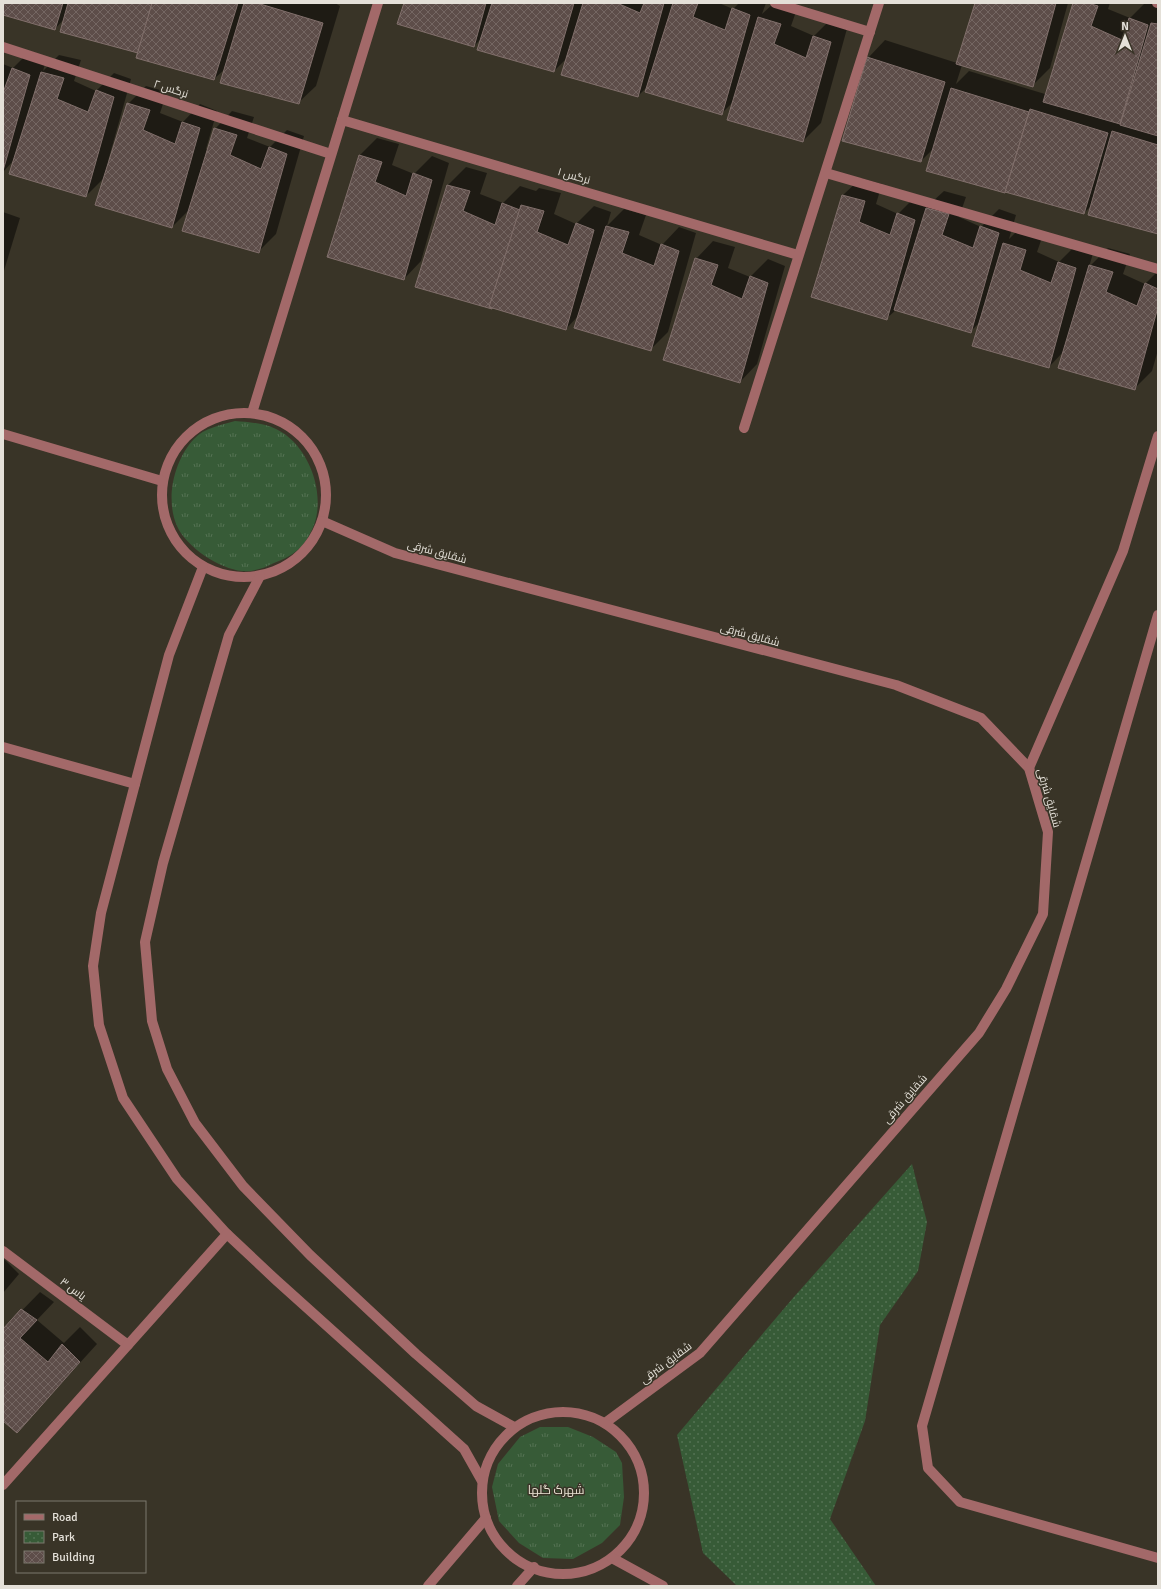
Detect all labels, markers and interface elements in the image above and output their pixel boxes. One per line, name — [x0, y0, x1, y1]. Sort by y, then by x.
north arrow — [1105, 16, 1145, 56]
text: N — [1121, 20, 1129, 33]
street label: نرگس ۲ — [152, 77, 190, 101]
street label: نرگس ۱ — [556, 165, 592, 187]
street label: شقایق شرقی — [406, 538, 468, 566]
street label: شقایق شرقی — [719, 621, 781, 649]
street label: شقایق شرقی — [1034, 767, 1064, 829]
street label: شقایق شرقی — [880, 1072, 930, 1126]
street label: یاس ۳ — [57, 1275, 89, 1303]
street label: شقایق شرقی — [638, 1339, 694, 1387]
district label: شهرک گلها — [528, 1483, 584, 1498]
legend — [16, 1501, 146, 1573]
text: Road — [52, 1510, 78, 1525]
text: Park — [52, 1530, 75, 1545]
text: Building — [52, 1550, 95, 1565]

